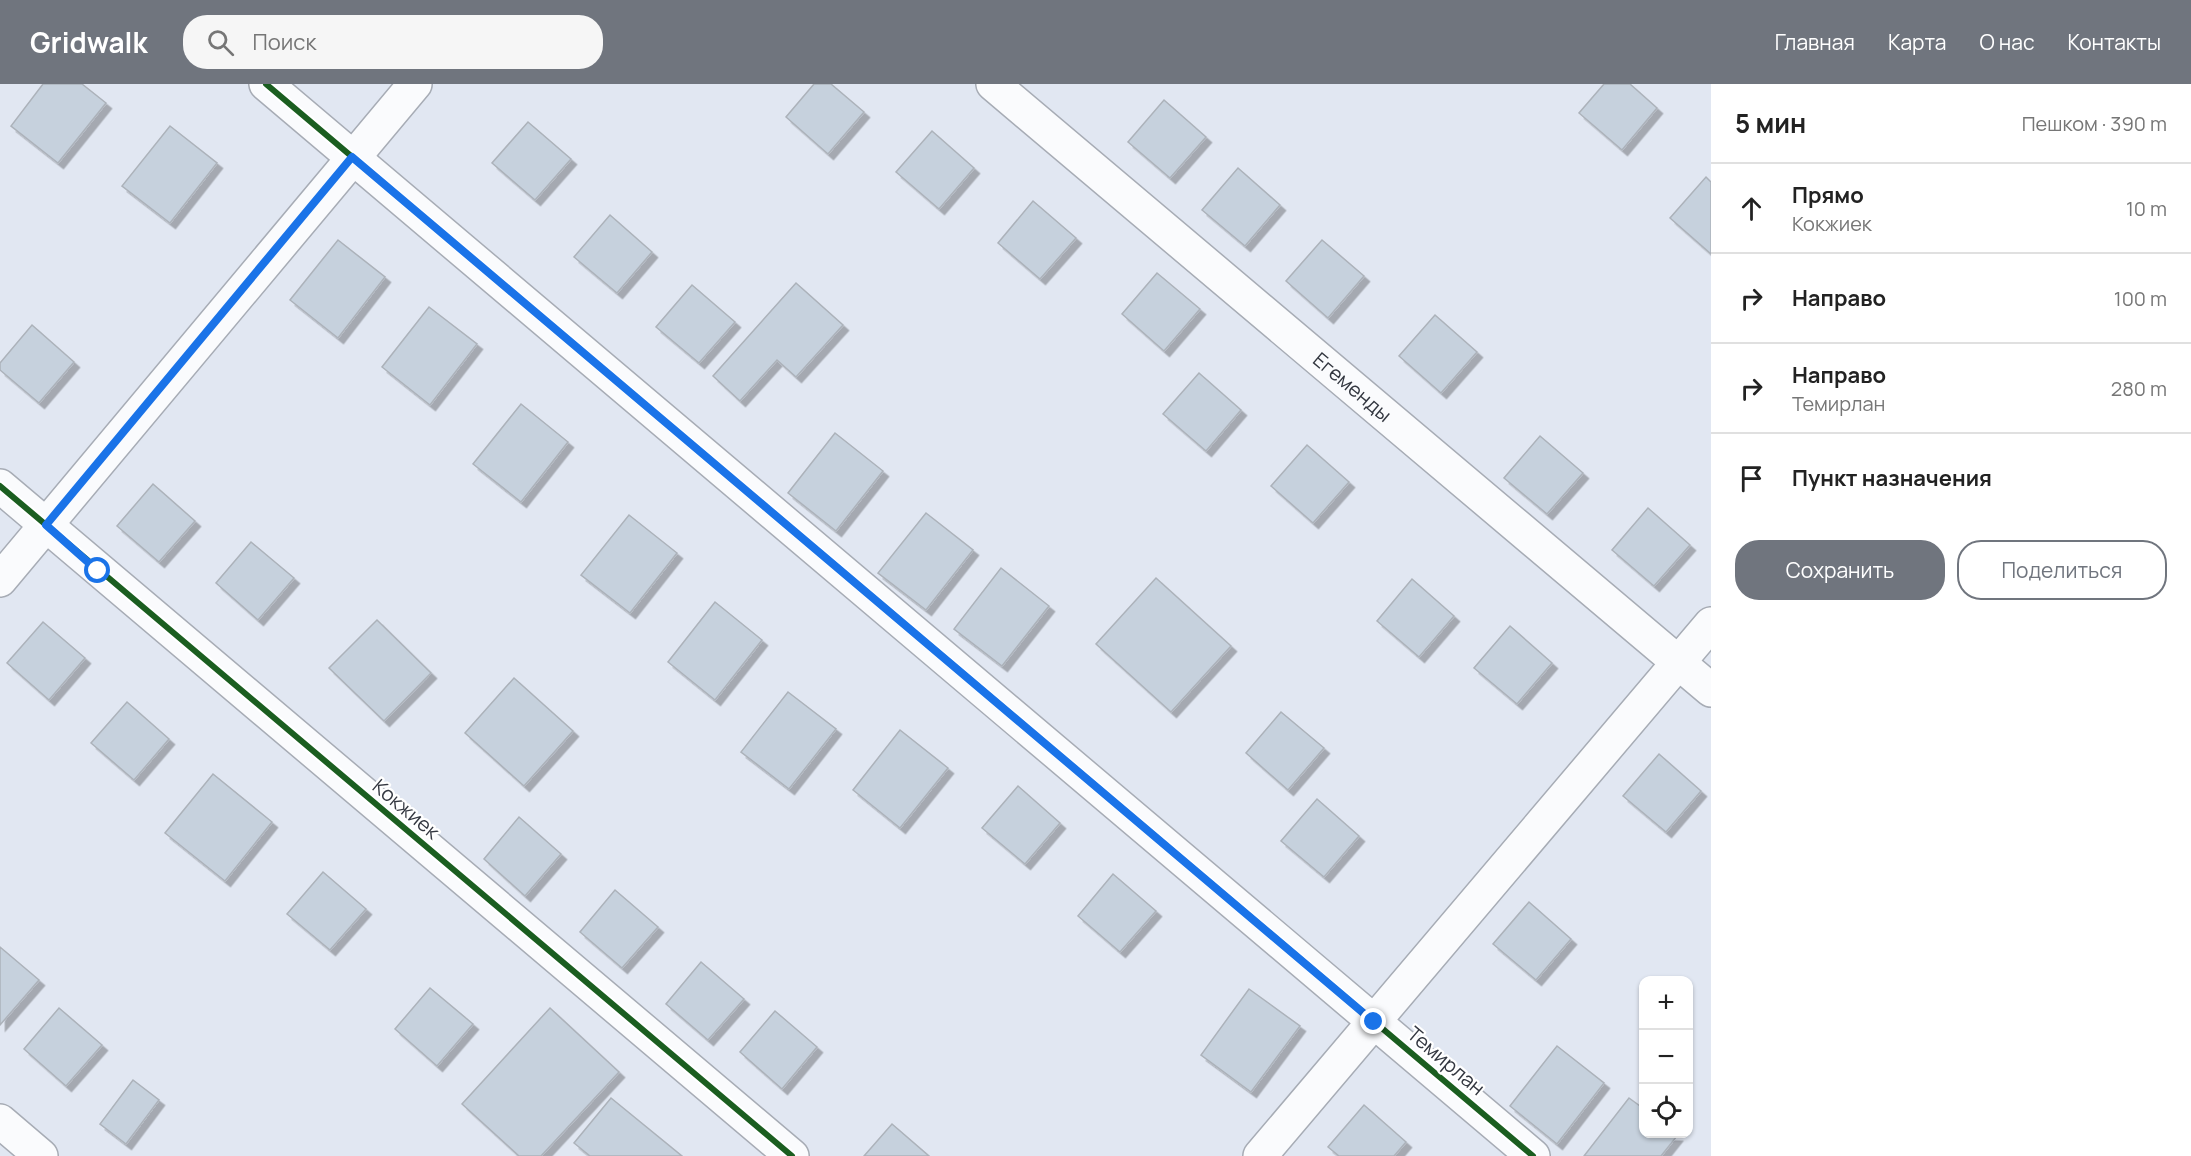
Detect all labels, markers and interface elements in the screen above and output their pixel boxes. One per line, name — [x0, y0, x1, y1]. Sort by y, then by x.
search box — [183, 15, 603, 69]
text: Gridwalk — [30, 23, 147, 61]
icon: search — [204, 26, 237, 59]
text: Поиск — [252, 27, 316, 57]
text: Главная — [1775, 28, 1855, 56]
text: Карта — [1888, 28, 1946, 56]
text: О нас — [1979, 28, 2035, 56]
text: Контакты — [2068, 28, 2161, 56]
text: 5 мин — [1735, 105, 1806, 141]
text: Пешком · 390 m — [2022, 110, 2167, 137]
text: Прямо — [1792, 180, 1864, 210]
icon: ahead — [1735, 192, 1768, 225]
text: 10 m — [2126, 195, 2167, 222]
text: Кокжиек — [1792, 210, 1872, 237]
icon: right — [1735, 282, 1768, 315]
text: Направо — [1792, 283, 1886, 313]
text: 100 m — [2114, 285, 2167, 312]
street label: Егеменды — [1308, 346, 1397, 428]
text: Направо — [1792, 360, 1886, 390]
icon: right — [1735, 372, 1768, 405]
text: 280 m — [2111, 375, 2167, 402]
text: Темирлан — [1792, 390, 1885, 417]
icon: arrive — [1735, 462, 1768, 495]
text: Пункт назначения — [1792, 463, 1992, 493]
button: Сохранить — [1735, 540, 1945, 600]
button: Поделиться — [1957, 540, 2167, 600]
route start — [84, 557, 110, 583]
street label: Кокжиек — [367, 773, 446, 845]
map controls — [1639, 976, 1693, 1138]
button: + — [1639, 976, 1693, 1030]
route end — [1360, 1008, 1386, 1034]
street label: Темирлан — [1402, 1020, 1491, 1101]
button: − — [1639, 1030, 1693, 1084]
button: locate — [1639, 1084, 1693, 1138]

